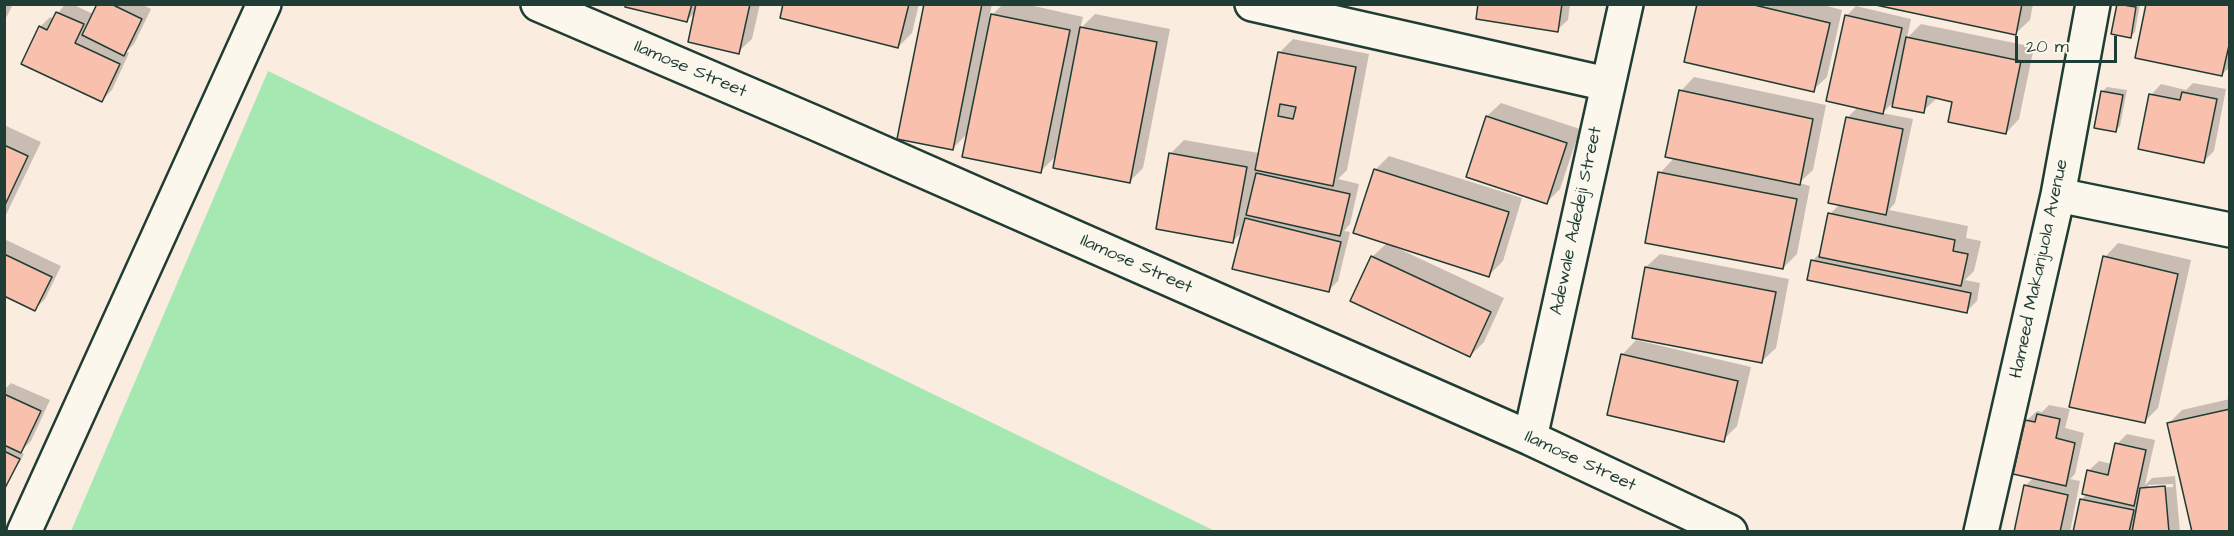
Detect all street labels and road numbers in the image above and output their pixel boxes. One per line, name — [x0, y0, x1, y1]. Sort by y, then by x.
street label: Ilamose Street — [630, 37, 750, 103]
street label: Adewale Adedeji Street — [1546, 125, 1608, 317]
street label: Hameed Makanjuola Avenue — [2006, 158, 2074, 380]
street label: Ilamose Street — [1077, 231, 1195, 299]
street label: Ilamose Street — [1521, 427, 1639, 497]

